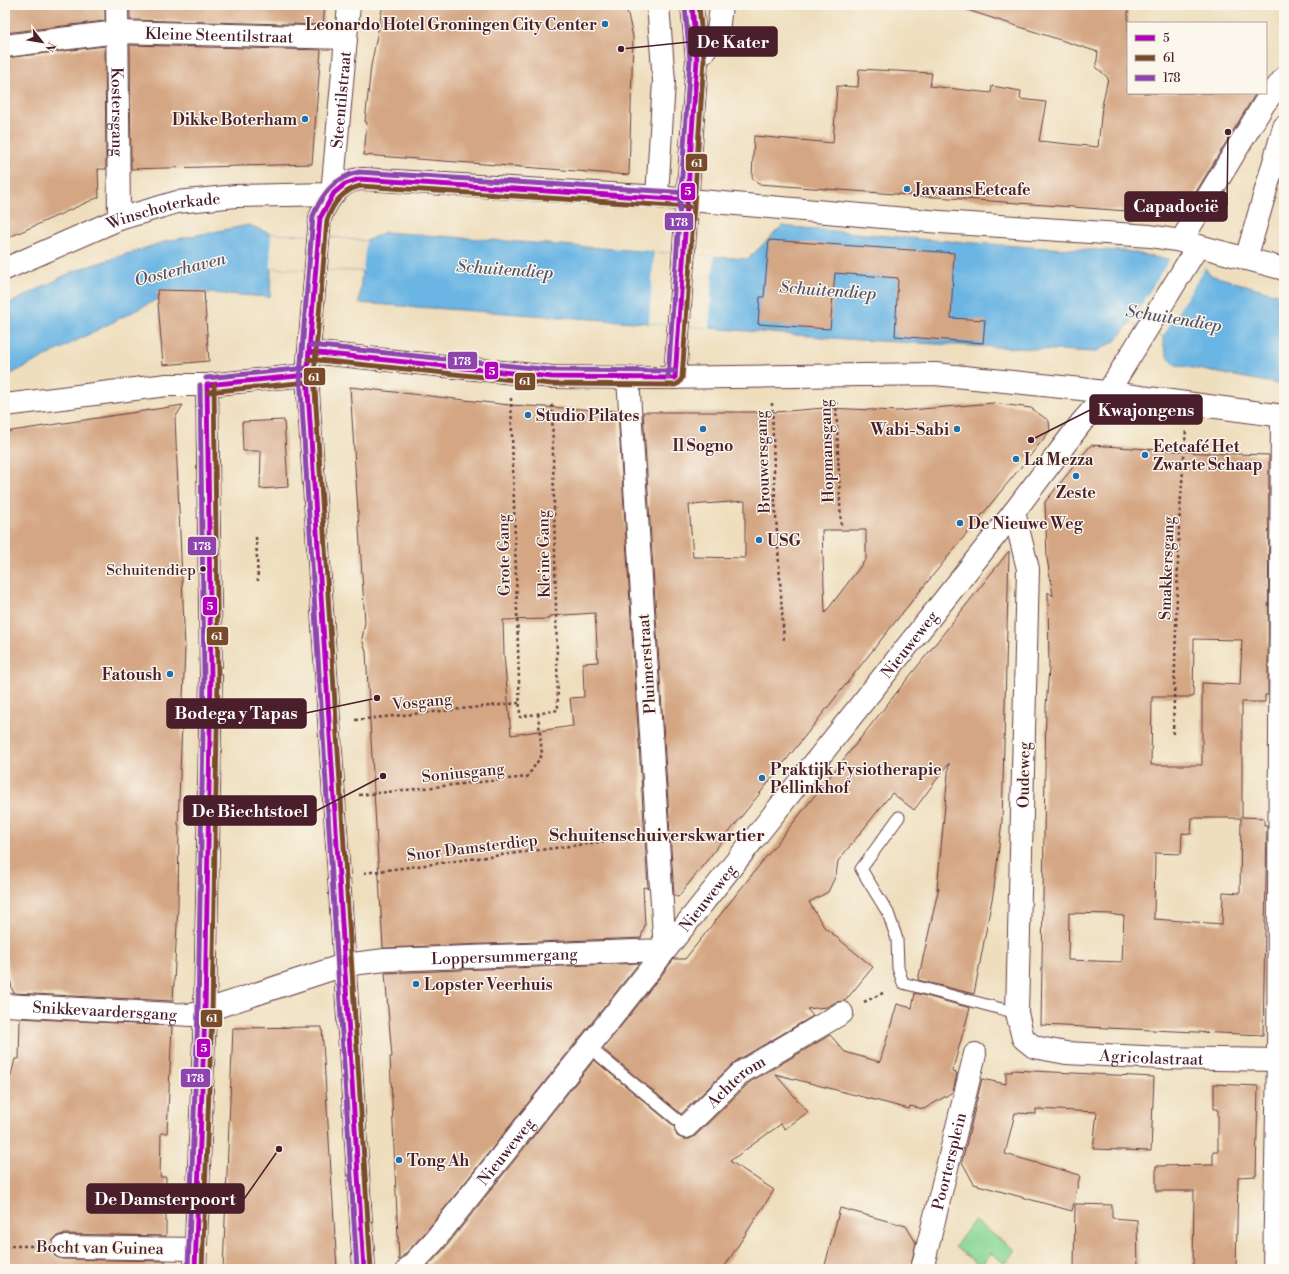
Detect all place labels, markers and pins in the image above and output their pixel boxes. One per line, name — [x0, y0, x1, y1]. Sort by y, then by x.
place label: Leonardo Hotel Groningen City Center — [305, 15, 597, 35]
marker: Leonardo Hotel Groningen City Center — [600, 19, 610, 29]
callout: De Kater — [689, 27, 777, 56]
place label: Dikke Boterham — [172, 110, 297, 130]
marker: Dikke Boterham — [300, 114, 310, 124]
place label: Javaans Eetcafe — [913, 180, 1031, 200]
marker: Javaans Eetcafe — [902, 184, 912, 194]
callout: Capadocië — [1125, 192, 1227, 221]
callout: Kwajongens — [1090, 395, 1202, 424]
place label: Studio Pilates — [536, 406, 639, 426]
marker: Studio Pilates — [523, 410, 533, 420]
place label: Wabi-Sabi — [869, 420, 949, 440]
marker: Il Sogno — [698, 424, 708, 434]
marker: Wabi-Sabi — [952, 424, 962, 434]
place label: Il Sogno — [673, 436, 733, 456]
place label: Eetcafé Het Zwarte Schaap — [1153, 437, 1263, 475]
place label: La Mezza — [1024, 450, 1094, 470]
marker: Eetcafé Het Zwarte Schaap — [1140, 450, 1150, 460]
marker: La Mezza — [1011, 454, 1021, 464]
marker: Zeste — [1071, 471, 1081, 481]
place label: Zeste — [1056, 483, 1096, 503]
place label: De Nieuwe Weg — [968, 514, 1084, 534]
marker: De Nieuwe Weg — [955, 518, 965, 528]
place label: USG — [767, 531, 801, 551]
marker: USG — [754, 535, 764, 545]
place label: Schuitendiep — [106, 561, 196, 580]
marker: Schuitendiep — [198, 564, 208, 574]
place label: Fatoush — [102, 665, 162, 685]
marker: Fatoush — [165, 669, 175, 679]
callout: Bodega y Tapas — [167, 699, 306, 728]
place label: Praktijk Fysiotherapie Pellinkhof — [770, 760, 942, 798]
marker: Praktijk Fysiotherapie Pellinkhof — [757, 773, 767, 783]
callout: De Biechtstoel — [184, 796, 316, 825]
place label: Lopster Veerhuis — [424, 975, 553, 995]
marker: Lopster Veerhuis — [411, 979, 421, 989]
place label: Tong Ah — [407, 1151, 469, 1171]
marker: Tong Ah — [394, 1155, 404, 1165]
callout: De Damsterpoort — [87, 1184, 244, 1213]

